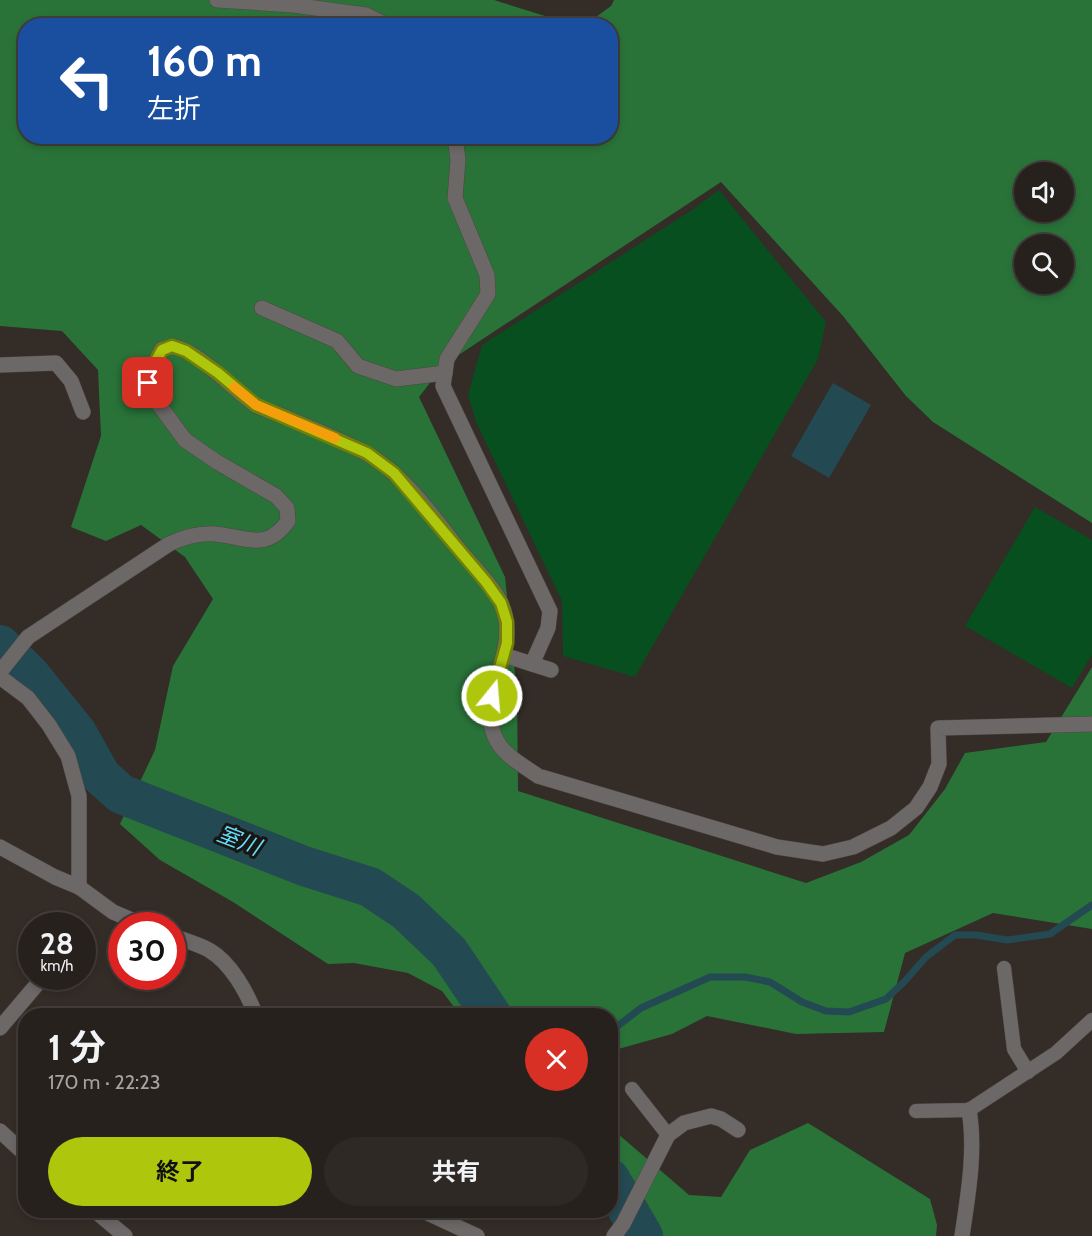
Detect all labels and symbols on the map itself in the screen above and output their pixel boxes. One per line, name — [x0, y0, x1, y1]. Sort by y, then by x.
pin — [122, 357, 173, 408]
position arrow — [460, 664, 524, 728]
water label: 室川 — [213, 820, 266, 862]
speed limit sign: 30 — [108, 912, 186, 990]

